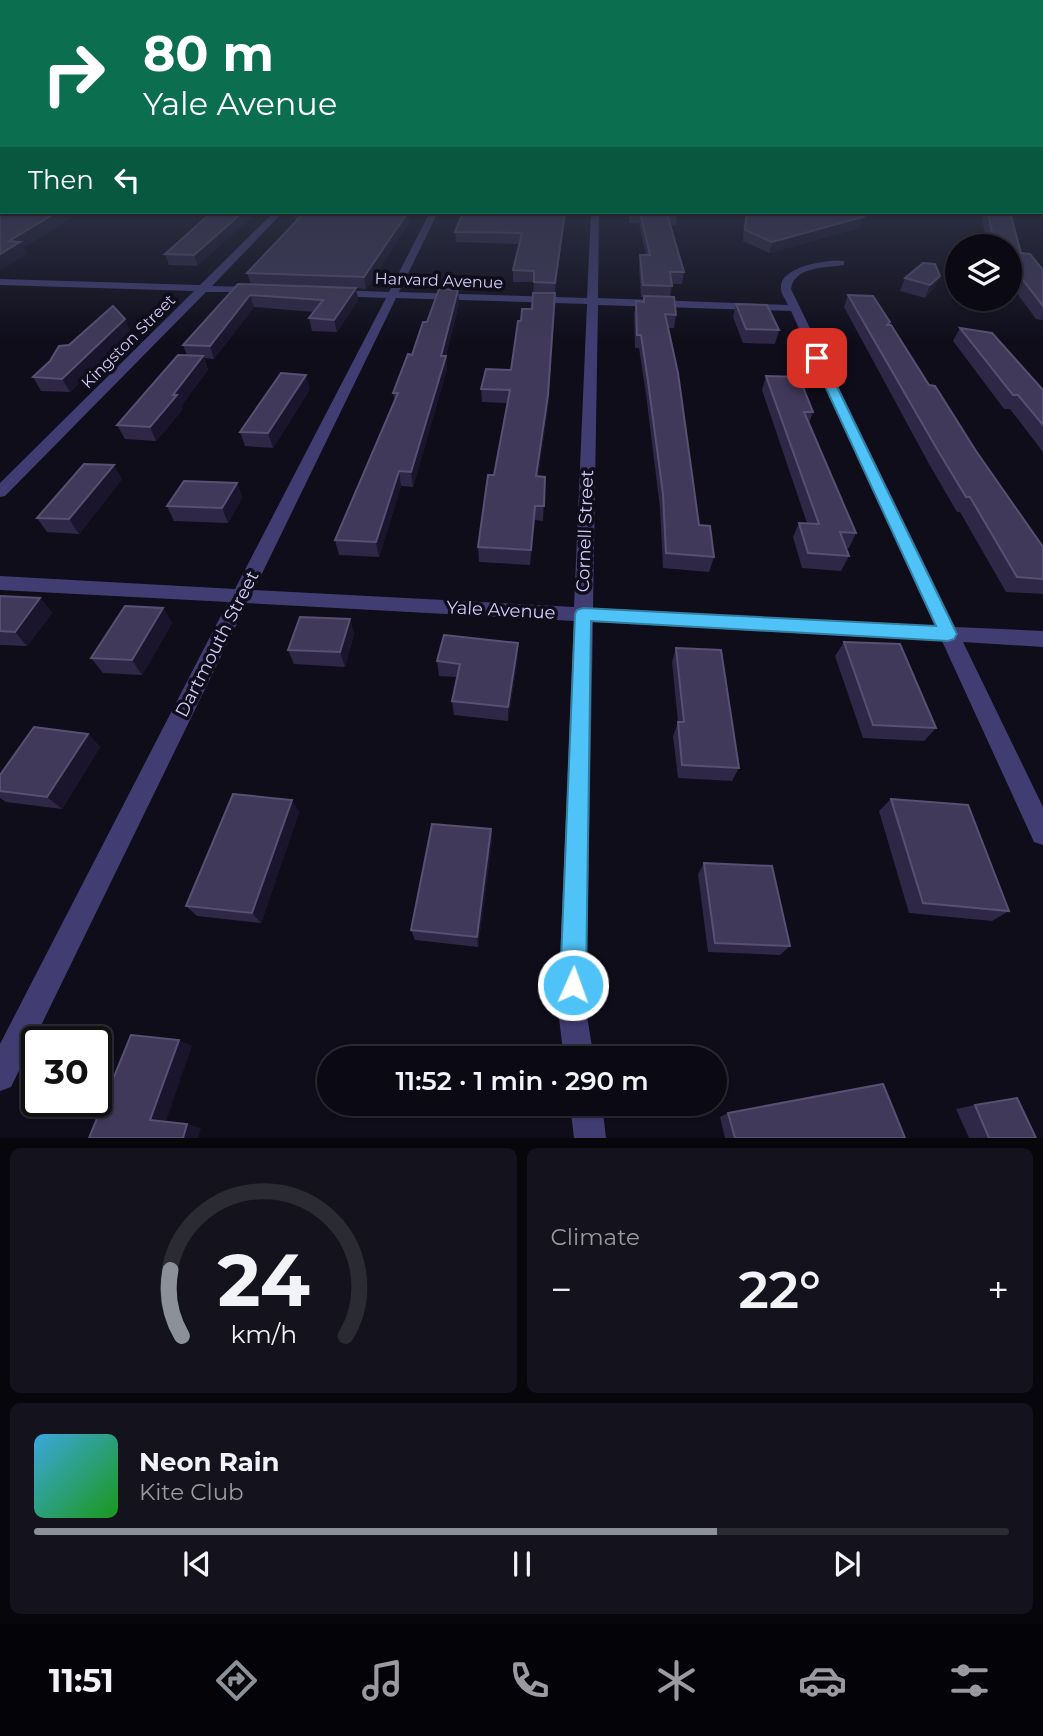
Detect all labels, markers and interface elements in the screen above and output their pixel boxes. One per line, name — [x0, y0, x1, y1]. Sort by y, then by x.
text: 80 m — [143, 24, 274, 83]
icon: right — [28, 28, 119, 119]
text: Yale Avenue — [143, 84, 337, 123]
icon: left — [108, 161, 146, 199]
text: Then — [28, 164, 94, 196]
map controls — [945, 234, 1022, 311]
button: layers — [945, 234, 1022, 311]
street label: Harvard Avenue — [374, 269, 504, 292]
street label: Kingston Street — [77, 290, 180, 392]
pin — [787, 328, 847, 388]
icon: arrive — [798, 339, 836, 377]
street label: Cornell Street — [572, 469, 598, 593]
street label: Dartmouth Street — [171, 567, 263, 721]
street label: Yale Avenue — [446, 596, 556, 624]
position arrow — [536, 948, 610, 1022]
speed limit sign: 30 — [21, 1026, 112, 1117]
text: 11:52 · 1 min · 290 m — [395, 1065, 649, 1097]
text: Climate — [551, 1223, 640, 1251]
text: 24 — [217, 1237, 309, 1325]
text: 22° — [739, 1258, 821, 1321]
text: − — [551, 1266, 572, 1313]
text: + — [987, 1266, 1009, 1313]
text: km/h — [230, 1319, 297, 1349]
text: Neon Rain — [139, 1446, 280, 1478]
text: Kite Club — [139, 1478, 244, 1506]
icon: previous — [178, 1545, 216, 1583]
icon: pause — [503, 1545, 541, 1583]
icon: next — [828, 1545, 866, 1583]
icon: directions — [212, 1656, 261, 1705]
icon: music — [358, 1656, 407, 1705]
icon: phone — [505, 1656, 554, 1705]
icon: climate — [652, 1656, 701, 1705]
icon: car — [798, 1656, 847, 1705]
icon: filters — [945, 1656, 994, 1705]
text: 11:51 — [49, 1661, 114, 1700]

